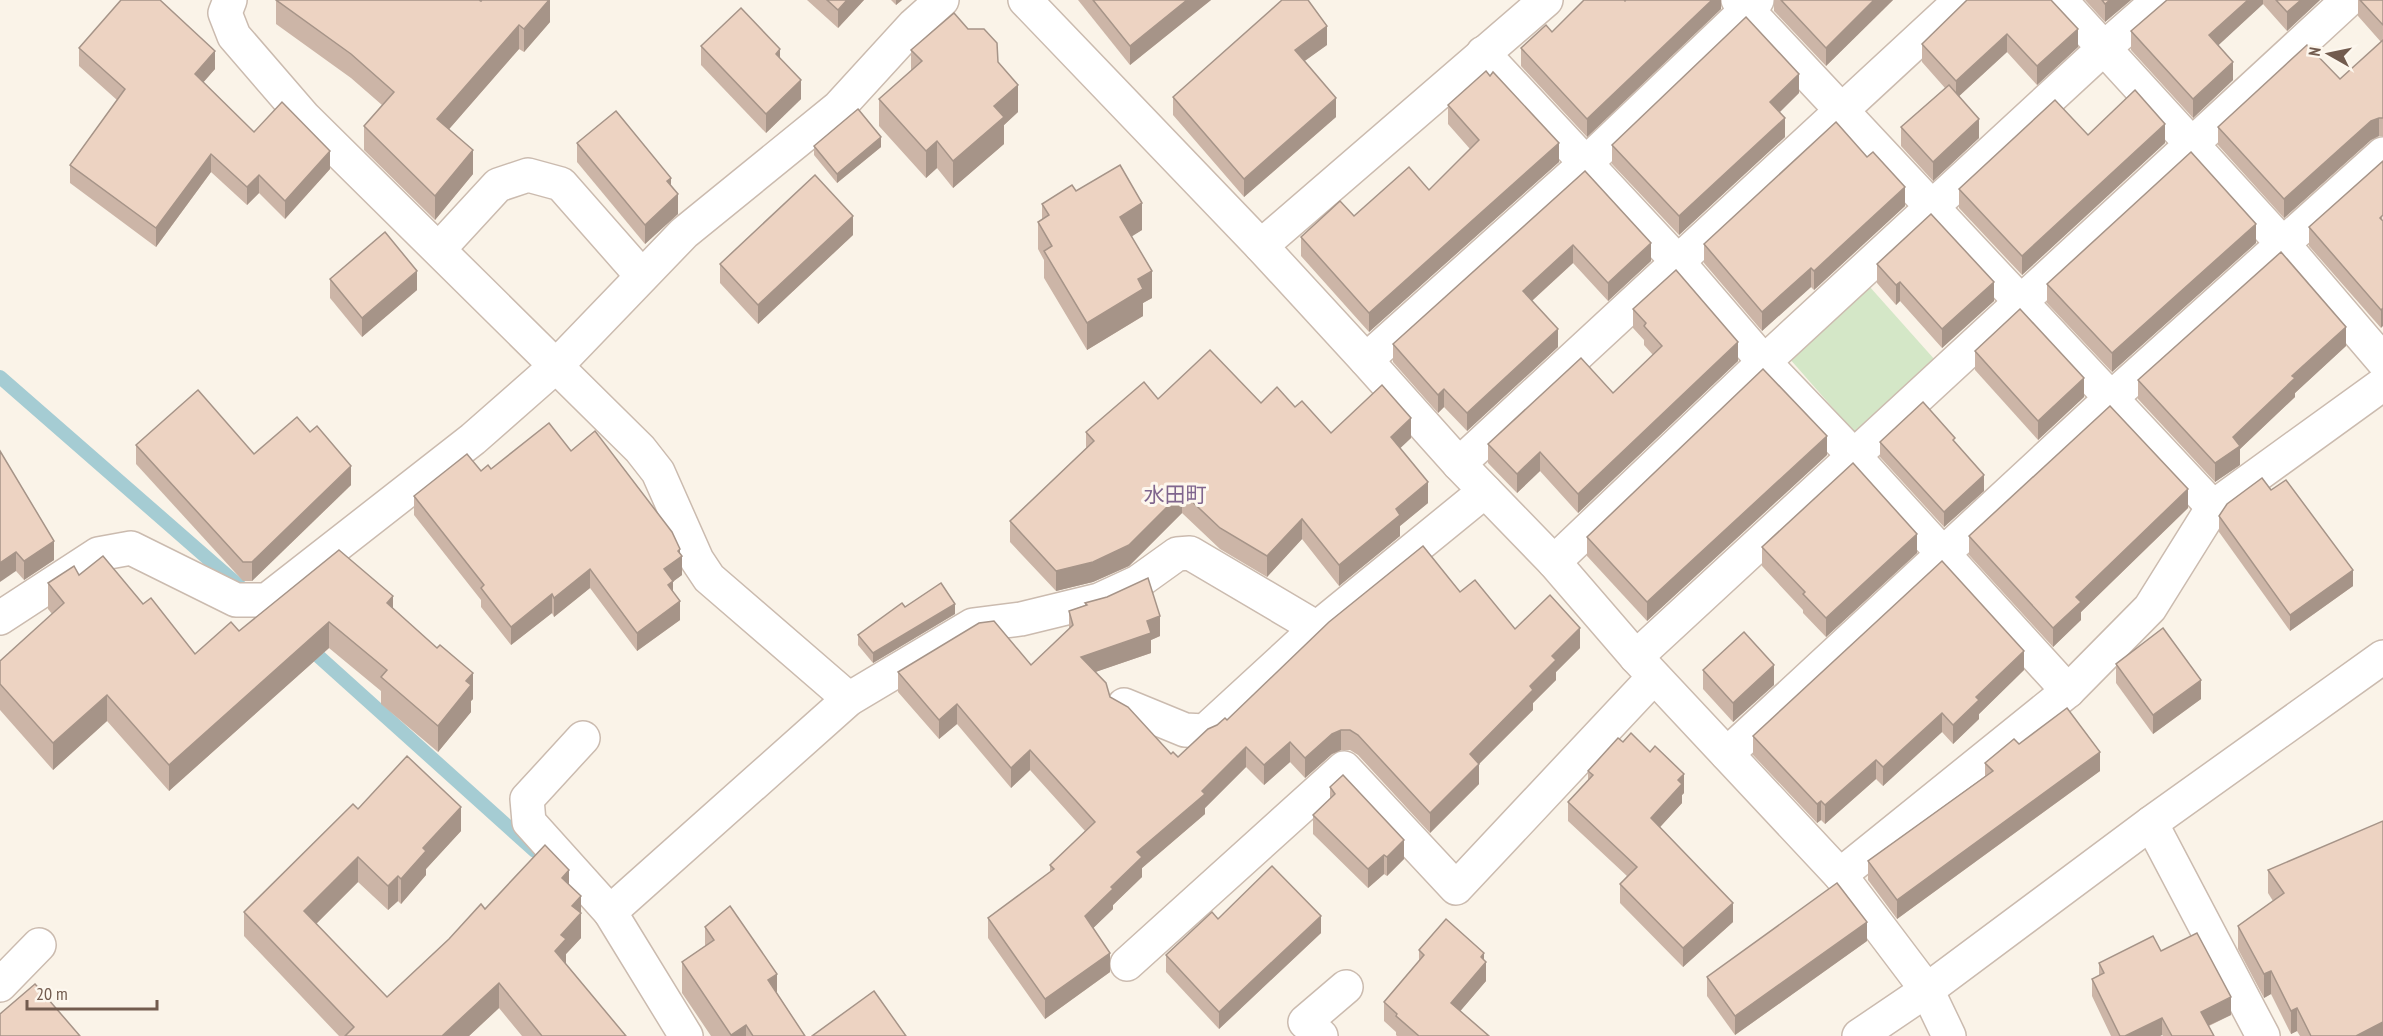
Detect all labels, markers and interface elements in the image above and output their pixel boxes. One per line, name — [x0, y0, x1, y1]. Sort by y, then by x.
north arrow — [2299, 24, 2359, 84]
text: N — [2304, 46, 2325, 57]
district label: 水田町 — [1144, 481, 1207, 508]
scale bar — [27, 973, 158, 1011]
text: 20 m — [36, 982, 68, 1005]

